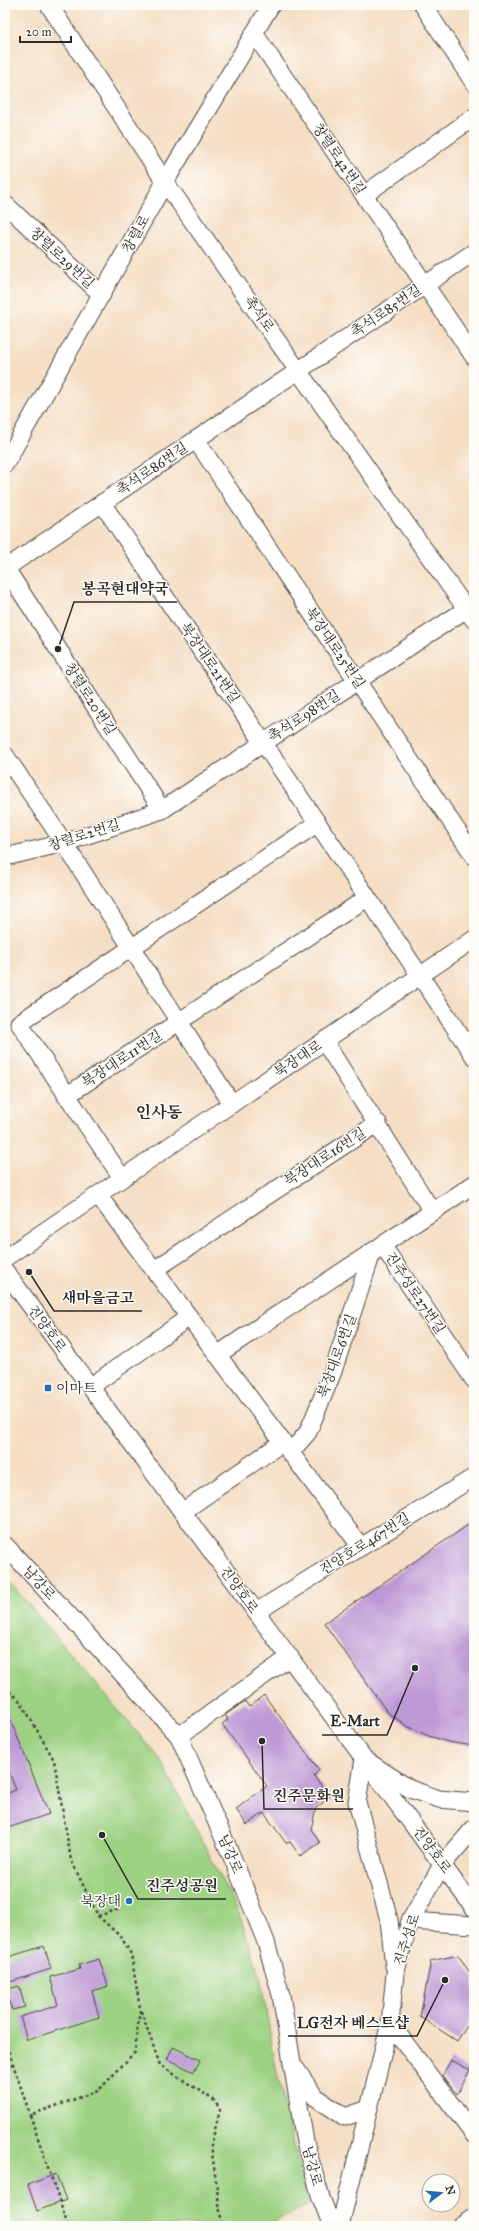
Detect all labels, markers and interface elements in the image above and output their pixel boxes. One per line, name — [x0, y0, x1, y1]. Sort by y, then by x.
scale bar — [20, 18, 71, 44]
text: 20 m — [26, 25, 52, 39]
street label: 창렬로42번길 — [309, 120, 369, 198]
street label: 창렬로 — [119, 212, 153, 256]
street label: 창렬로29번길 — [26, 224, 98, 292]
street label: 촉석로85번길 — [347, 281, 425, 341]
street label: 촉석로 — [240, 293, 278, 336]
street label: 촉석로86번길 — [113, 439, 191, 499]
callout: 봉곡현대약국 — [74, 575, 177, 602]
text: 봉곡현대약국 — [82, 580, 168, 598]
street label: 북장대로25번길 — [302, 604, 368, 692]
street label: 북장대로21번길 — [177, 619, 243, 707]
street label: 창렬로20번길 — [60, 660, 120, 738]
street label: 촉석로98번길 — [265, 686, 343, 746]
street label: 창렬로2번길 — [46, 816, 122, 854]
street label: 북장대로11번길 — [79, 1027, 165, 1091]
street label: 북장대로 — [271, 1037, 326, 1081]
district label: 인사동 — [136, 1103, 183, 1122]
street label: 북장대로16번길 — [281, 1124, 369, 1190]
street label: 진주성로27번길 — [381, 1249, 449, 1337]
callout: 새마을금고 — [54, 1284, 142, 1311]
text: 새마을금고 — [62, 1289, 135, 1307]
street label: 진양호로 — [24, 1302, 70, 1356]
street label: 북장대로6번길 — [314, 1312, 360, 1400]
place label: 이마트 — [56, 1380, 97, 1397]
marker: 이마트 — [43, 1383, 53, 1393]
street label: 진양호로467번길 — [317, 1509, 413, 1579]
street label: 남강로 — [19, 1562, 59, 1604]
street label: 진양호로 — [216, 1563, 262, 1617]
callout: E-Mart — [322, 1708, 387, 1735]
text: E-Mart — [330, 1712, 381, 1730]
callout: 진주문화원 — [264, 1782, 353, 1809]
text: 진주문화원 — [273, 1787, 345, 1805]
street label: 진양호로 — [409, 1823, 455, 1877]
street label: 남강로 — [214, 1832, 246, 1876]
callout: 진주성공원 — [138, 1872, 226, 1899]
text: 진주성공원 — [146, 1877, 218, 1895]
place label: 북장대 — [80, 1893, 121, 1910]
marker: 북장대 — [124, 1896, 134, 1906]
street label: 진주성로 — [391, 1911, 424, 1968]
callout: LG전자 베스트샵 — [288, 2009, 417, 2036]
text: LG전자 베스트샵 — [297, 2014, 410, 2032]
street label: 남강로 — [299, 2144, 326, 2188]
north arrow — [421, 2173, 461, 2213]
text: N — [443, 2184, 458, 2197]

